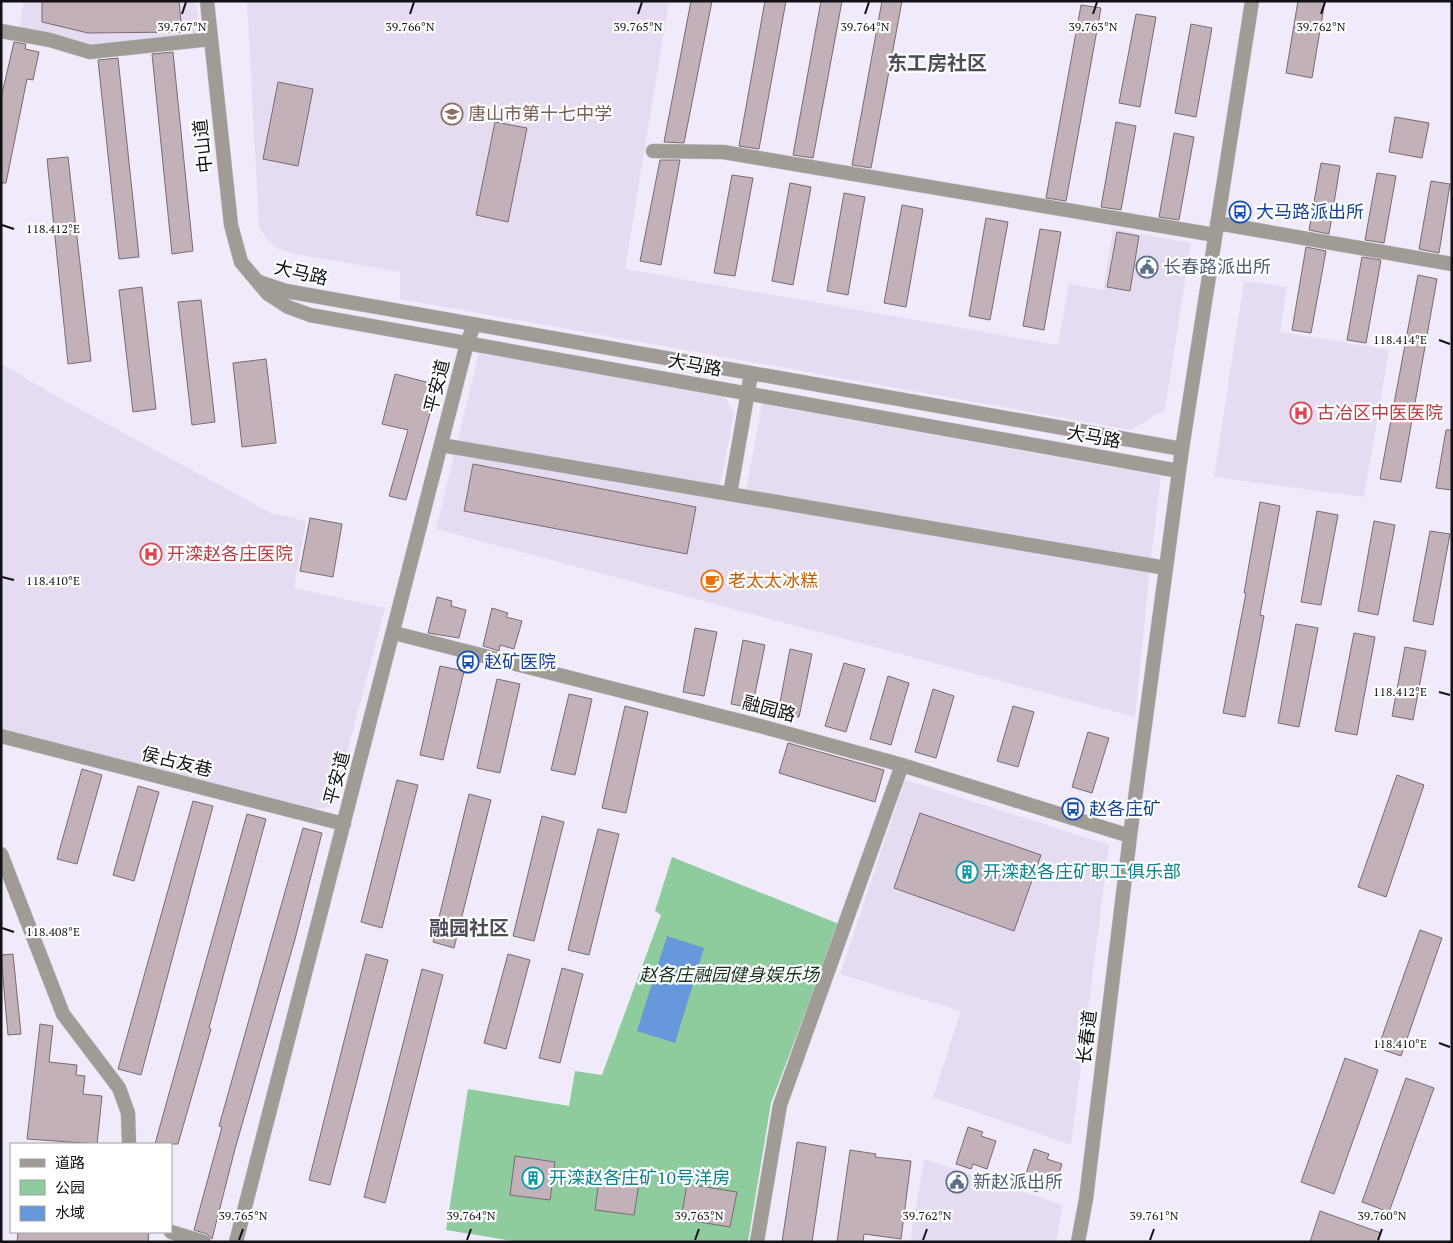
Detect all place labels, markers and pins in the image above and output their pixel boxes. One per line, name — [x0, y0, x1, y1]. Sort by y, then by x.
place label: 唐山市第十七中学 — [468, 101, 612, 125]
school or university icon: 唐山市第十七中学 — [440, 102, 464, 126]
place label: 大马路派出所 — [1256, 199, 1364, 223]
bus stop icon: 大马路派出所 — [1228, 200, 1252, 224]
place label: 长春路派出所 — [1163, 254, 1271, 278]
public building icon: 长春路派出所 — [1135, 255, 1159, 279]
place label: 古冶区中医医院 — [1317, 400, 1443, 424]
hospital icon: 古冶区中医医院 — [1289, 401, 1313, 425]
place label: 开滦赵各庄医院 — [167, 541, 293, 565]
hospital icon: 开滦赵各庄医院 — [139, 542, 163, 566]
place label: 老太太冰糕 — [728, 568, 818, 592]
cafe icon: 老太太冰糕 — [700, 569, 724, 593]
place label: 赵矿医院 — [484, 649, 556, 673]
bus stop icon: 赵矿医院 — [456, 650, 480, 674]
place label: 赵各庄矿 — [1089, 796, 1161, 820]
bus stop icon: 赵各庄矿 — [1061, 797, 1085, 821]
place label: 开滦赵各庄矿职工俱乐部 — [983, 859, 1181, 883]
building icon: 开滦赵各庄矿职工俱乐部 — [955, 860, 979, 884]
place label: 开滦赵各庄矿10号洋房 — [549, 1165, 730, 1189]
building icon: 开滦赵各庄矿10号洋房 — [521, 1166, 545, 1190]
place label: 新赵派出所 — [973, 1169, 1063, 1193]
public building icon: 新赵派出所 — [945, 1170, 969, 1194]

